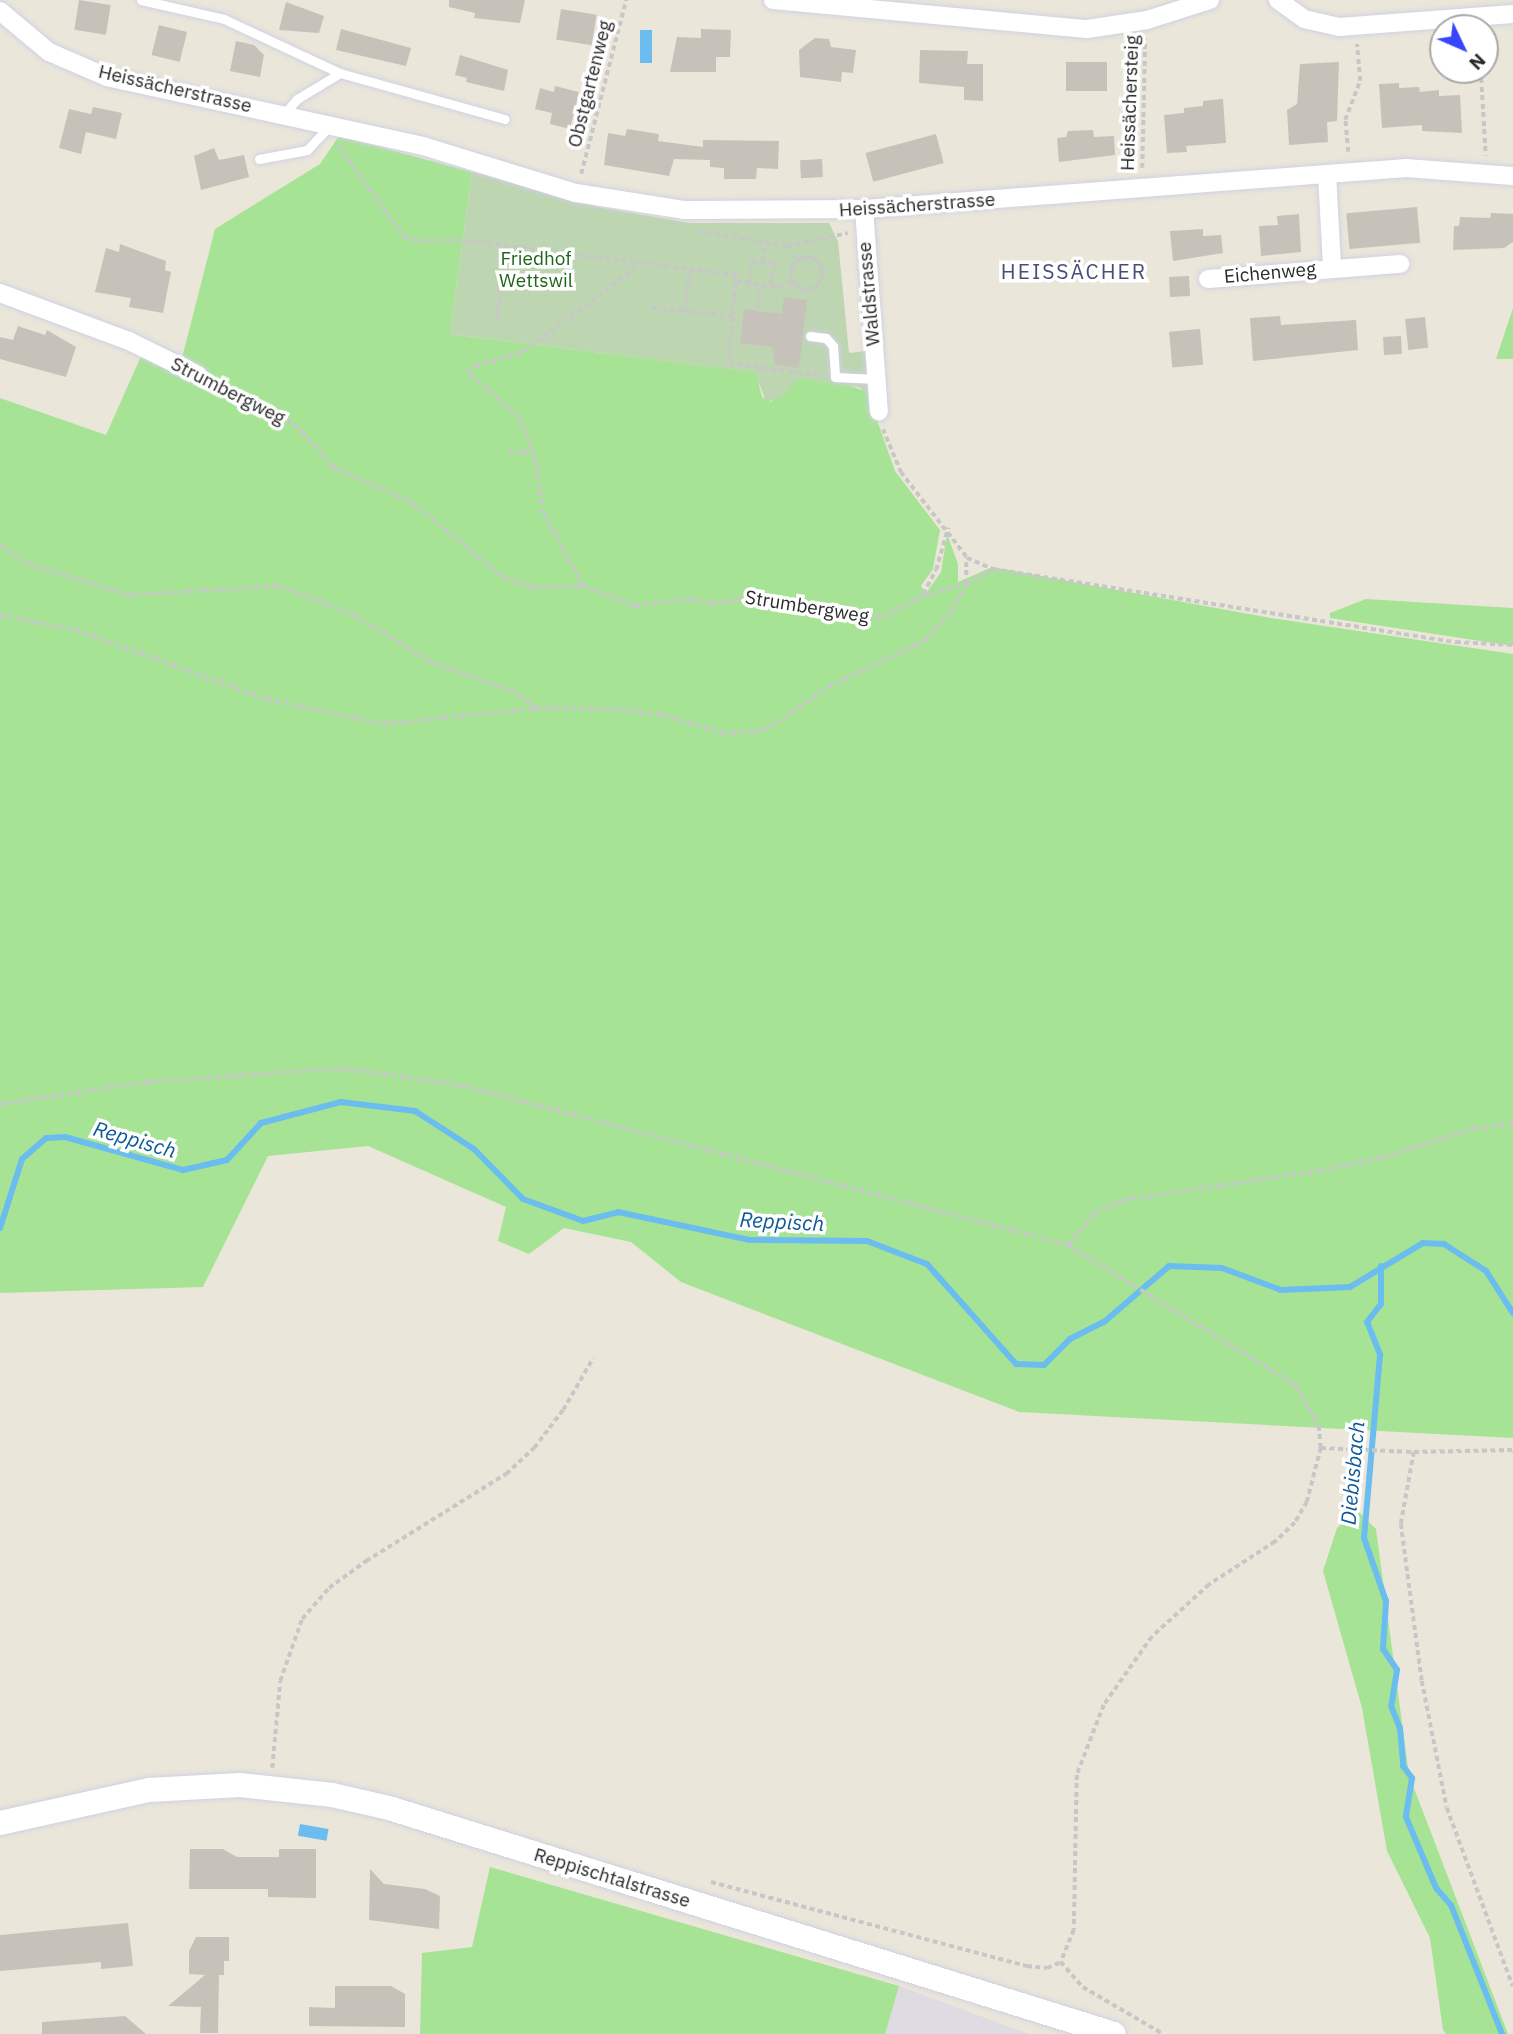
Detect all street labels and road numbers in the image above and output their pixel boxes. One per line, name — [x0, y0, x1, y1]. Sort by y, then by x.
street label: Obstgartenweg — [563, 18, 617, 150]
street label: Heissächersteig — [1116, 35, 1144, 171]
street label: Heissächerstrasse — [96, 60, 254, 118]
street label: Heissächerstrasse — [838, 188, 996, 222]
street label: Waldstrasse — [853, 241, 885, 347]
street label: Eichenweg — [1223, 258, 1317, 288]
street label: Strumbergweg — [167, 352, 289, 430]
street label: Strumbergweg — [743, 586, 871, 628]
street label: Reppischtalstrasse — [531, 1843, 693, 1913]

